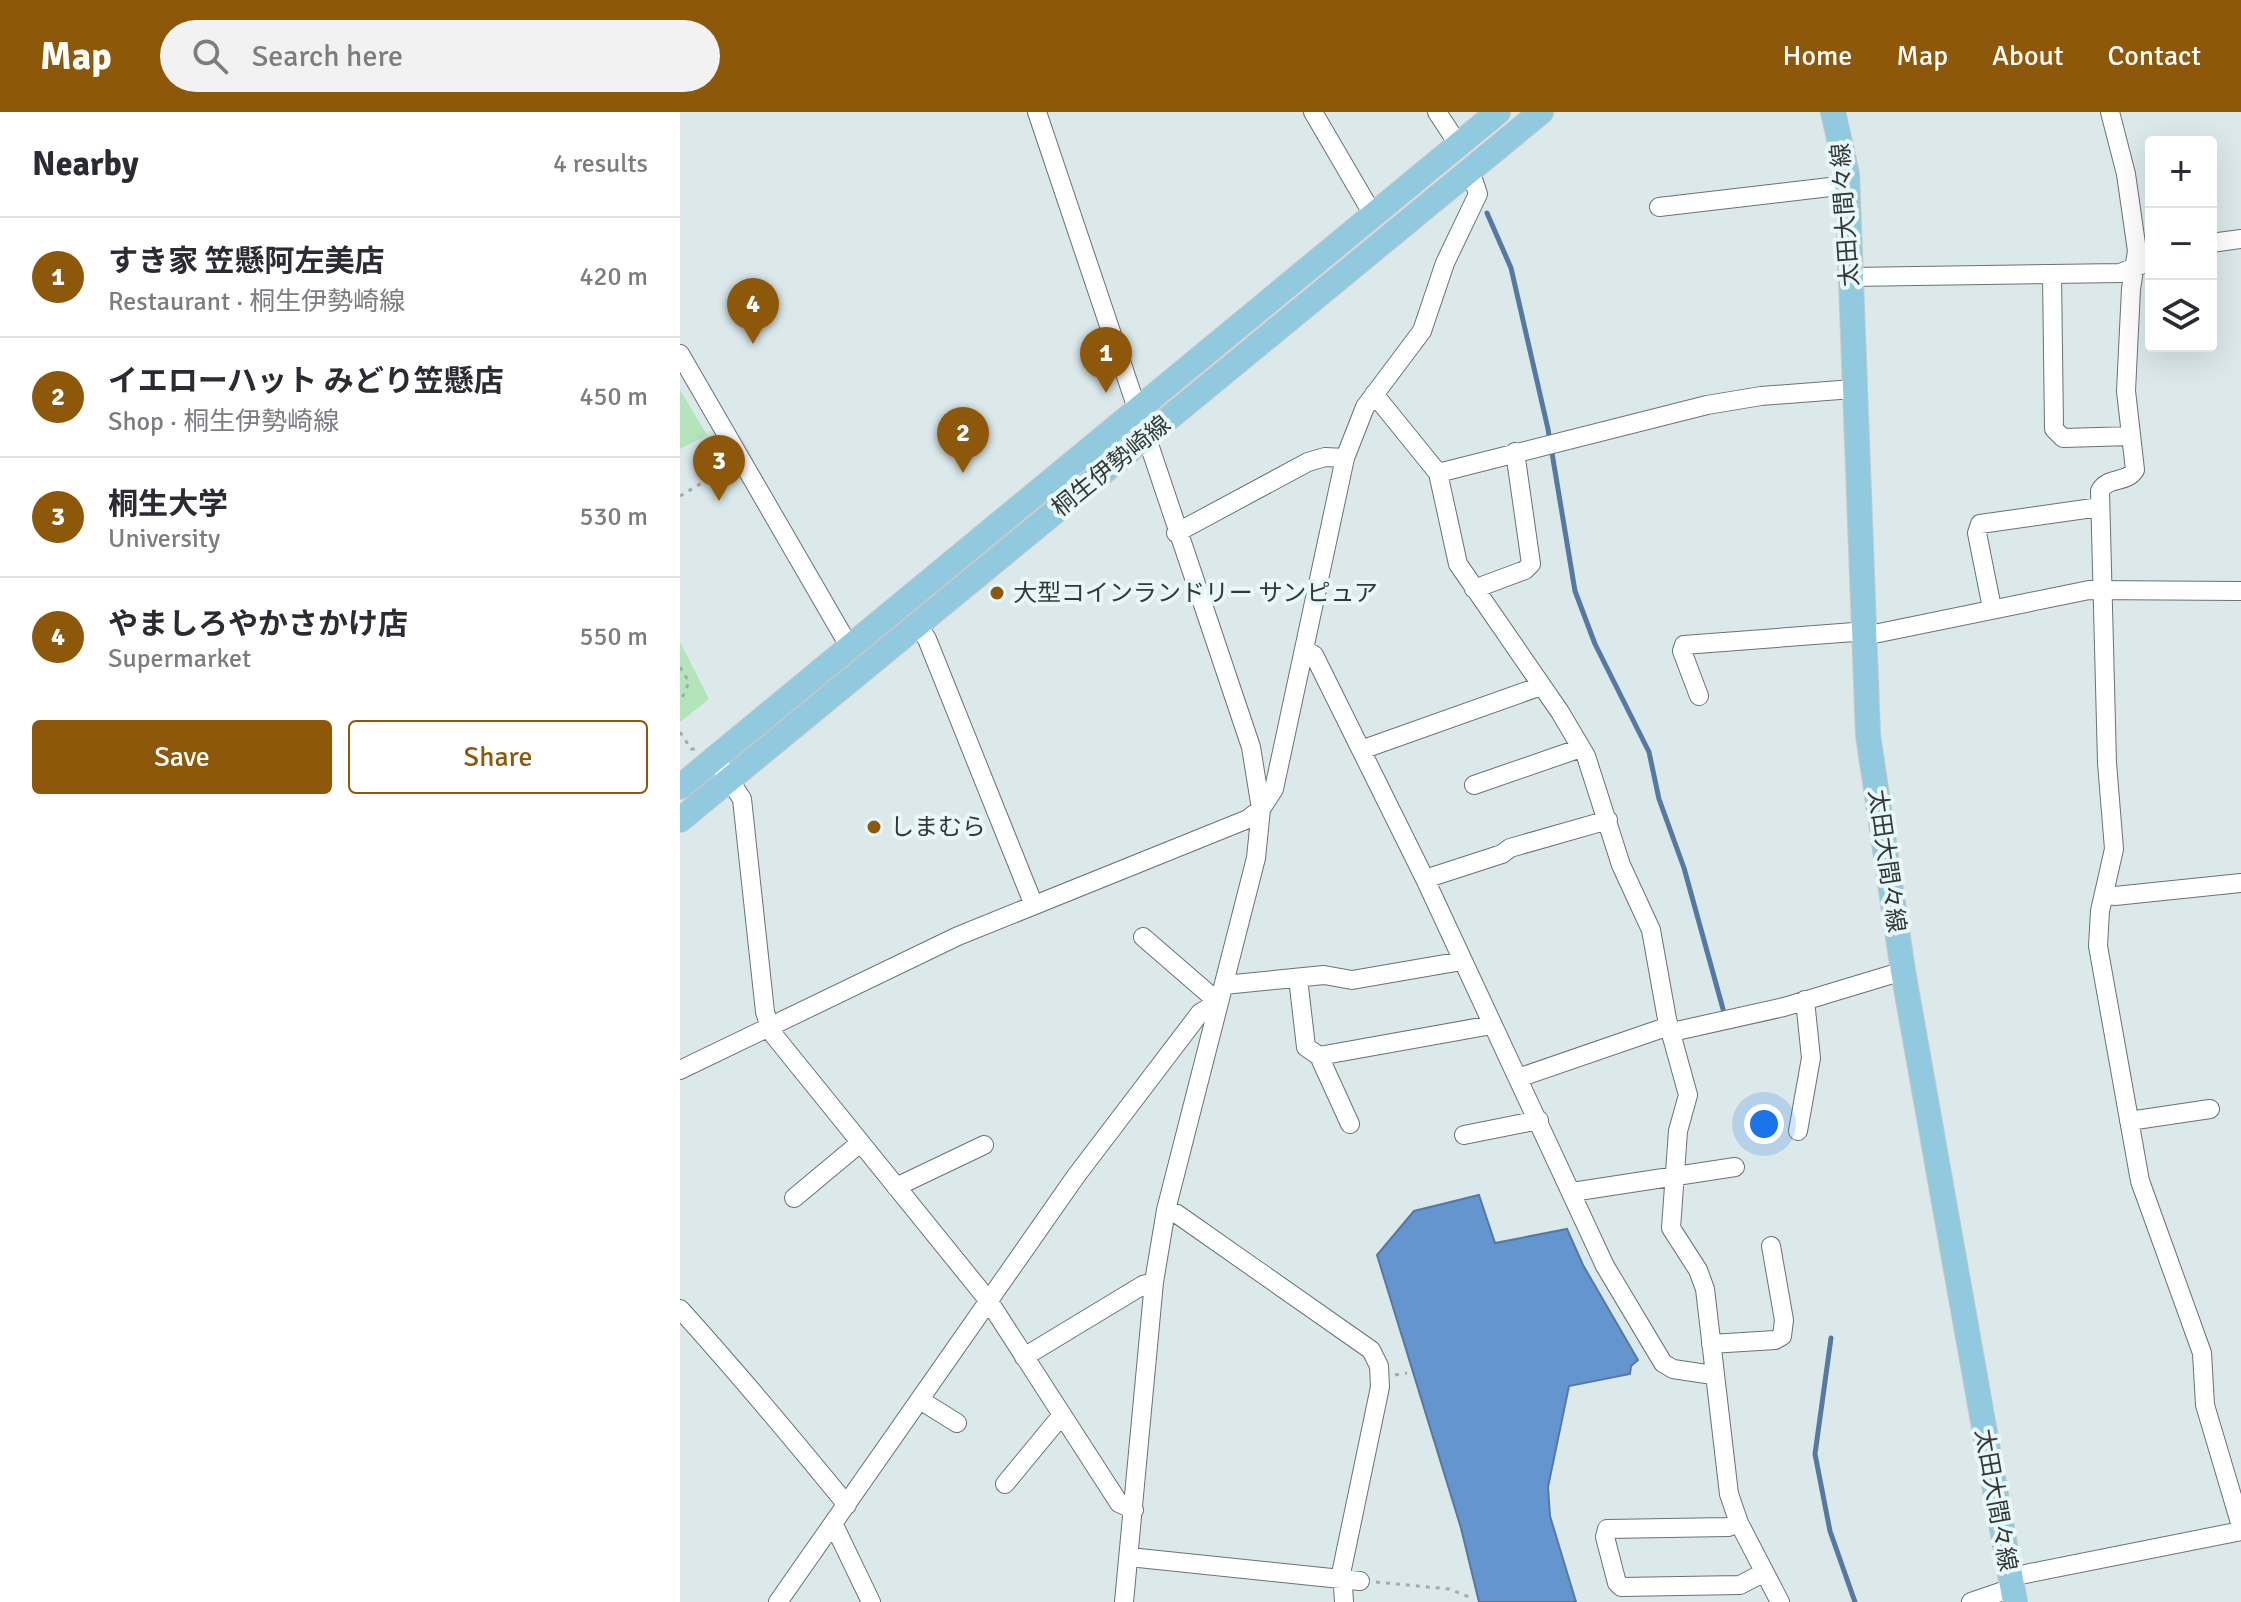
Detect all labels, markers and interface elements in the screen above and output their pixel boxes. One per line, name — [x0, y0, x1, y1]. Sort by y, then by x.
search box — [160, 20, 720, 92]
text: Map — [40, 33, 112, 80]
icon: search — [188, 34, 232, 78]
text: Search here — [252, 38, 403, 75]
text: Home — [1783, 39, 1852, 73]
text: Map — [1896, 39, 1948, 73]
text: About — [1992, 39, 2064, 73]
text: Contact — [2108, 39, 2201, 73]
map controls — [2145, 136, 2217, 352]
button: + — [2145, 136, 2217, 208]
street label: 太田大間々線 — [1825, 142, 1865, 288]
text: Nearby — [32, 143, 139, 185]
text: 4 results — [553, 148, 648, 180]
button: − — [2145, 208, 2217, 280]
text: すき家 笠懸阿左美店 — [108, 243, 385, 280]
text: 1 — [51, 261, 65, 293]
text: 420 m — [579, 261, 648, 293]
pin: 4 — [727, 278, 779, 344]
button: layers — [2145, 280, 2217, 352]
text: Restaurant · 桐生伊勢崎線 — [108, 286, 405, 318]
pin: 1 — [1080, 327, 1132, 393]
text: イエローハット みどり笠懸店 — [108, 363, 504, 400]
text: 2 — [51, 381, 65, 413]
text: 450 m — [579, 381, 648, 413]
text: Shop · 桐生伊勢崎線 — [108, 406, 339, 438]
pin: 2 — [937, 407, 989, 473]
street label: 桐生伊勢崎線 — [1046, 409, 1176, 523]
pin: 3 — [693, 435, 745, 501]
text: 桐生大学 — [108, 486, 228, 523]
text: 3 — [51, 501, 65, 533]
text: 530 m — [579, 501, 648, 533]
text: University — [108, 523, 220, 555]
place label: 大型コインランドリー サンピュア — [1013, 578, 1378, 608]
marker: 大型コインランドリー サンピュア — [988, 584, 1006, 602]
text: やましろやかさかけ店 — [108, 606, 408, 643]
text: 4 — [51, 621, 65, 653]
text: 550 m — [579, 621, 648, 653]
text: Supermarket — [108, 643, 251, 675]
button: Save — [32, 720, 332, 794]
button: Share — [348, 720, 648, 794]
street label: 太田大間々線 — [1862, 788, 1912, 934]
place label: しまむら — [890, 812, 986, 842]
marker: しまむら — [865, 818, 883, 836]
your location — [1744, 1104, 1784, 1144]
street label: 太田大間々線 — [1969, 1426, 2023, 1574]

